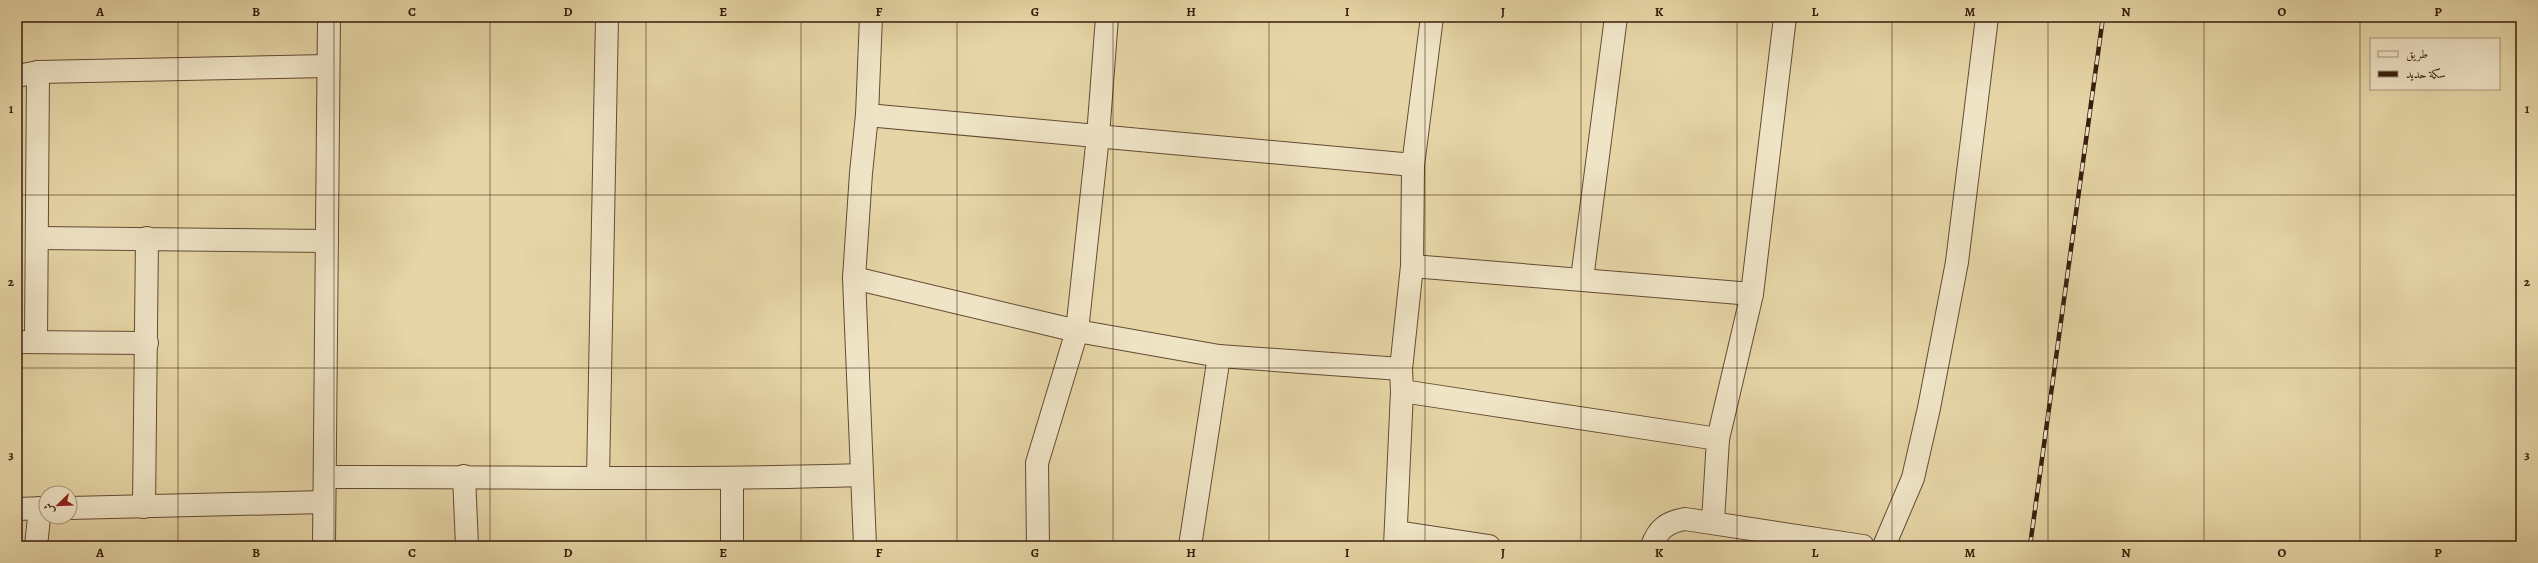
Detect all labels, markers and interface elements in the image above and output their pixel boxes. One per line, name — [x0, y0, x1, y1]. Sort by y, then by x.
text: A — [95, 3, 105, 20]
text: B — [252, 3, 260, 20]
text: C — [408, 3, 416, 20]
text: D — [563, 3, 573, 20]
text: E — [719, 3, 727, 20]
text: F — [876, 3, 883, 20]
text: G — [1031, 3, 1039, 20]
text: H — [1186, 3, 1196, 20]
text: I — [1345, 3, 1350, 20]
text: J — [1501, 3, 1505, 20]
text: K — [1655, 3, 1664, 20]
text: L — [1812, 3, 1819, 20]
text: M — [1965, 3, 1976, 20]
text: N — [2121, 3, 2131, 20]
text: O — [2278, 3, 2287, 20]
text: P — [2434, 3, 2442, 20]
legend — [2370, 38, 2500, 90]
text: طريق — [2406, 46, 2428, 62]
text: سكة حديد — [2406, 66, 2446, 82]
text: 1 — [9, 100, 14, 117]
text: 1 — [2525, 100, 2530, 117]
text: 2 — [8, 273, 15, 290]
text: 2 — [2524, 273, 2531, 290]
text: 3 — [8, 446, 14, 463]
text: 3 — [2524, 446, 2530, 463]
north arrow — [38, 485, 78, 525]
text: ش — [40, 501, 58, 517]
text: A — [95, 544, 105, 561]
text: B — [252, 544, 260, 561]
text: C — [408, 544, 416, 561]
text: D — [563, 544, 573, 561]
text: E — [719, 544, 727, 561]
text: F — [876, 544, 883, 561]
text: G — [1031, 544, 1039, 561]
text: H — [1186, 544, 1196, 561]
text: I — [1345, 544, 1350, 561]
text: J — [1501, 544, 1505, 561]
text: K — [1655, 544, 1664, 561]
text: L — [1812, 544, 1819, 561]
text: M — [1965, 544, 1976, 561]
text: N — [2121, 544, 2131, 561]
text: O — [2278, 544, 2287, 561]
text: P — [2434, 544, 2442, 561]

